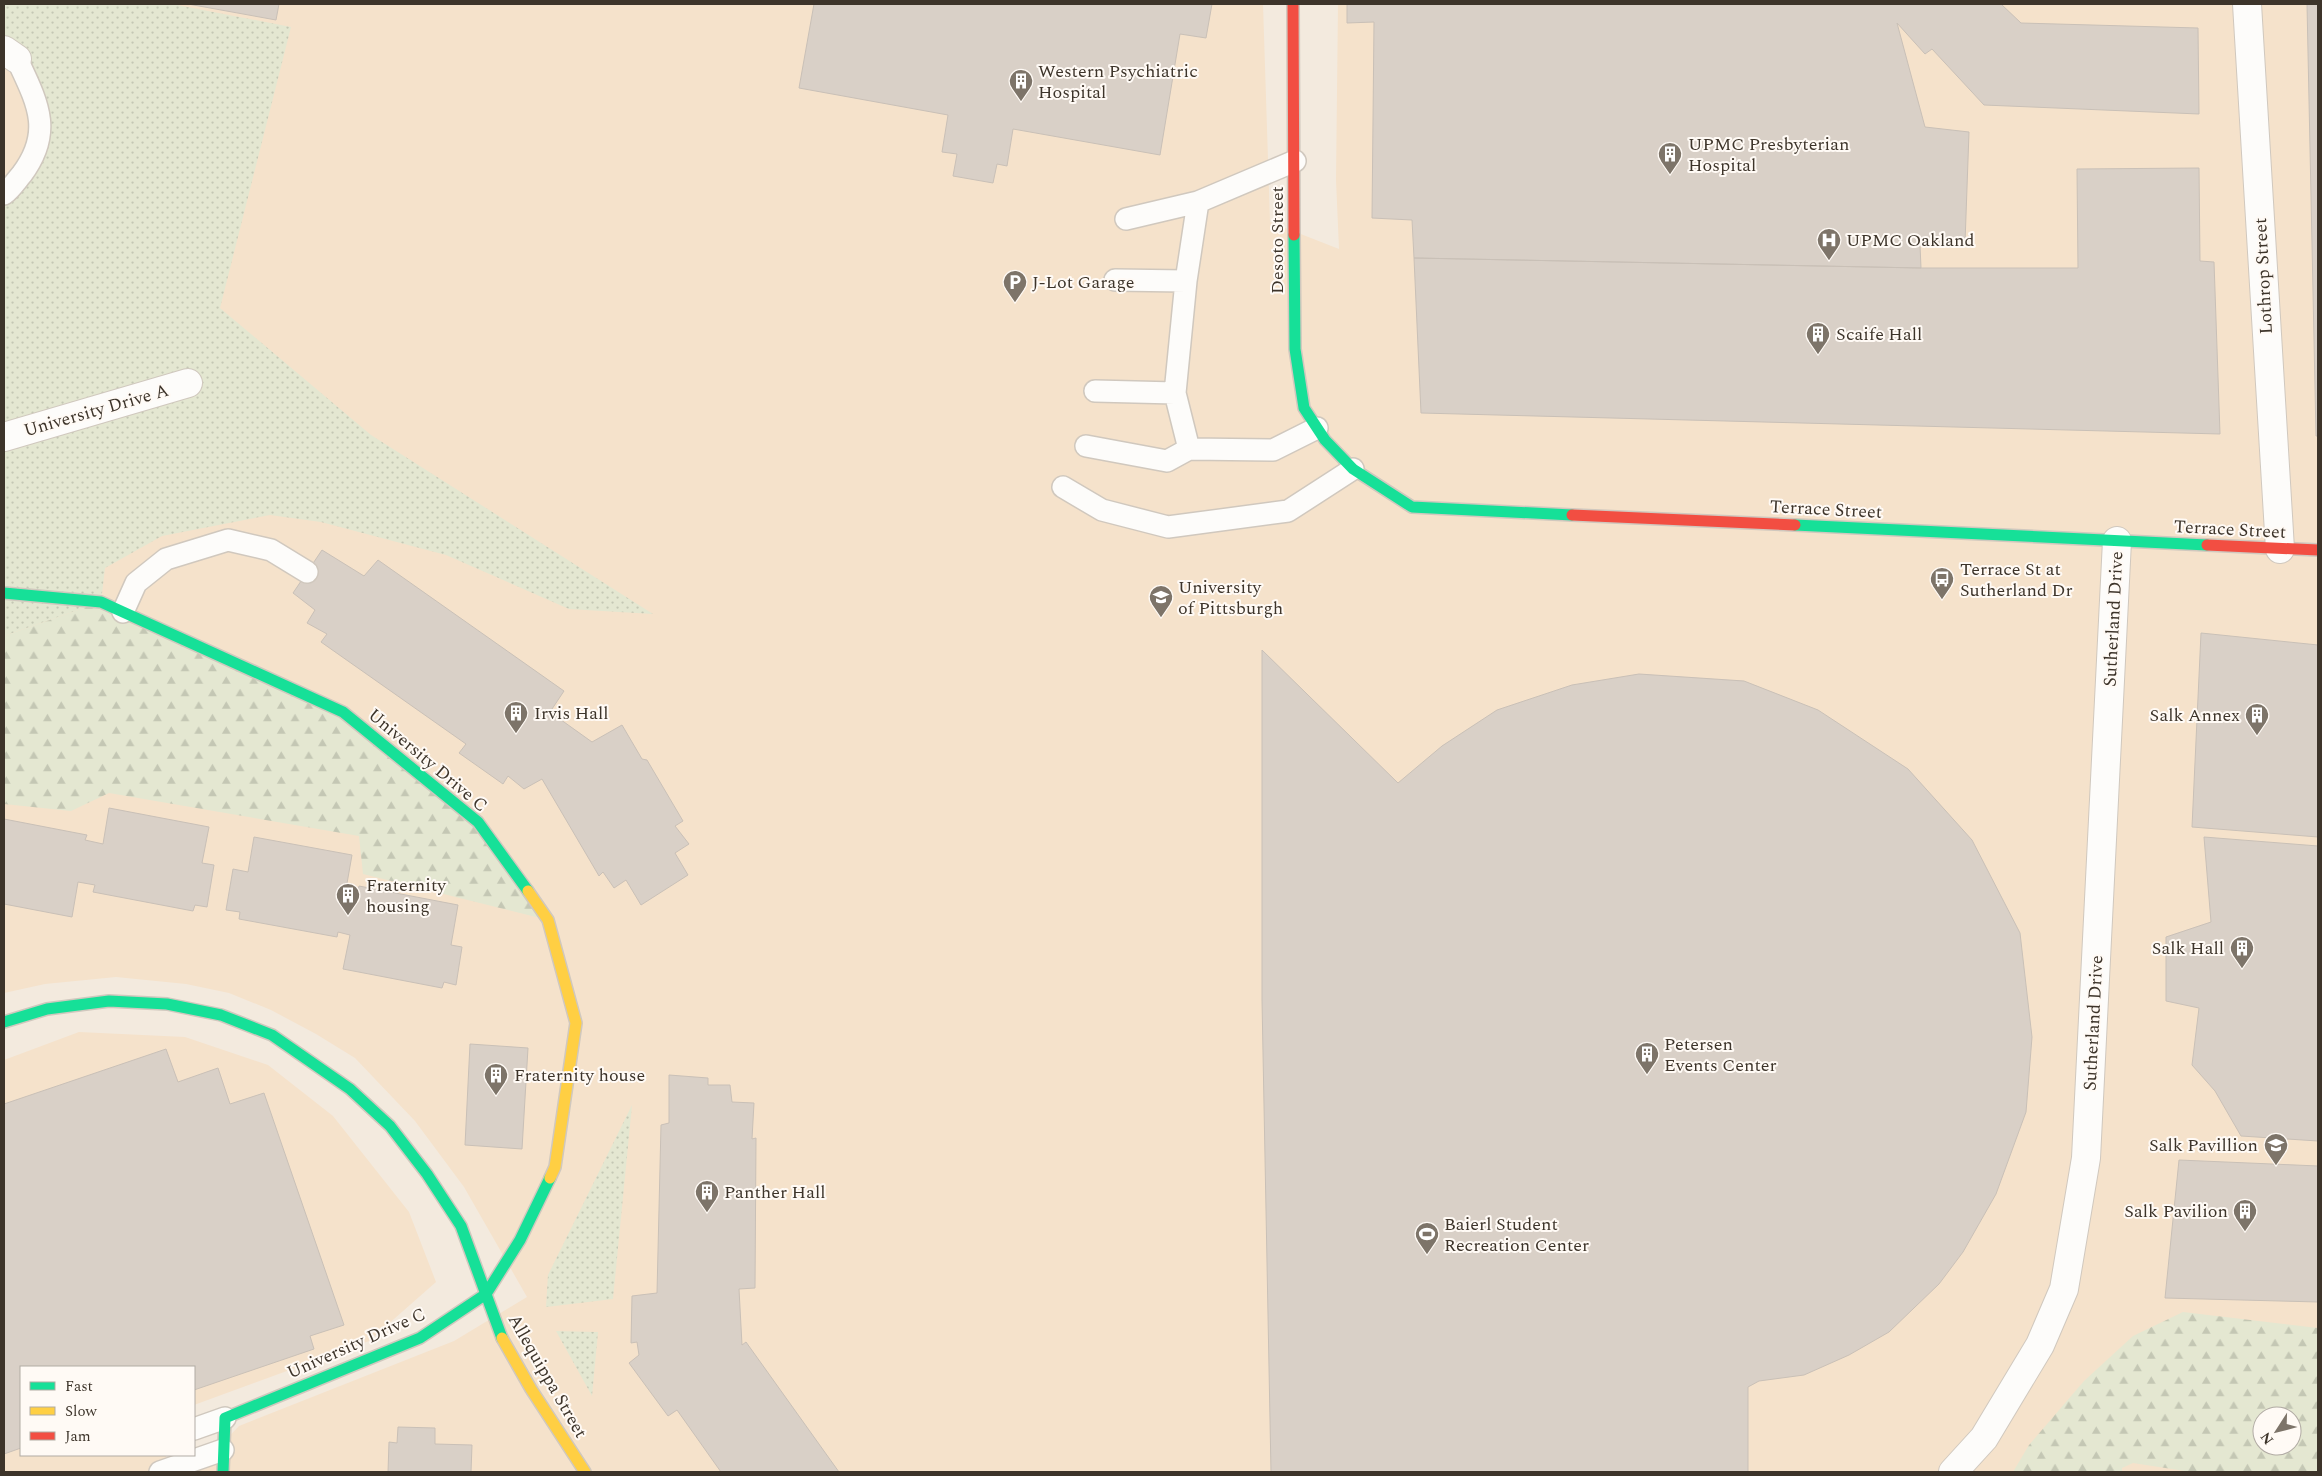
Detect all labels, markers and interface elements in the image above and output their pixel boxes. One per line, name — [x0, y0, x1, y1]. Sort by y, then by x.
place label: Western Psychiatric Hospital — [1038, 58, 1198, 106]
building icon: Western Psychiatric Hospital — [1008, 68, 1034, 102]
place label: UPMC Presbyterian Hospital — [1688, 131, 1849, 179]
building icon: UPMC Presbyterian Hospital — [1657, 141, 1683, 175]
street label: Desoto Street — [1264, 186, 1291, 294]
street label: Lothrop Street — [2247, 217, 2280, 335]
hospital icon: UPMC Oakland — [1816, 227, 1842, 261]
place label: UPMC Oakland — [1846, 227, 1975, 254]
parking icon: J-Lot Garage — [1002, 269, 1028, 303]
place label: J-Lot Garage — [1032, 269, 1135, 296]
building icon: Scaife Hall — [1805, 321, 1831, 355]
place label: Scaife Hall — [1836, 321, 1922, 348]
street label: University Drive A — [20, 377, 172, 444]
street label: Terrace Street — [1769, 493, 1883, 526]
street label: Terrace Street — [2173, 513, 2287, 546]
street label: Sutherland Drive — [2096, 551, 2131, 687]
place label: Terrace St at Sutherland Dr — [1960, 556, 2073, 604]
bus stop icon: Terrace St at Sutherland Dr — [1929, 566, 1955, 600]
place label: University of Pittsburgh — [1178, 574, 1283, 622]
school or university icon: University of Pittsburgh — [1148, 584, 1174, 618]
building icon: Irvis Hall — [503, 700, 529, 734]
place label: Irvis Hall — [534, 700, 609, 727]
street label: University Drive C — [362, 702, 494, 819]
place label: Salk Annex — [2150, 702, 2240, 729]
building icon: Salk Annex — [2244, 702, 2270, 736]
place label: Fraternity housing — [366, 872, 447, 920]
building icon: Fraternity housing — [335, 882, 361, 916]
place label: Salk Hall — [2152, 935, 2224, 962]
building icon: Salk Hall — [2229, 935, 2255, 969]
street label: Sutherland Drive — [2076, 955, 2111, 1091]
place label: Petersen Events Center — [1664, 1031, 1777, 1079]
building icon: Petersen Events Center — [1634, 1041, 1660, 1075]
building icon: Fraternity house — [483, 1062, 509, 1096]
place label: Fraternity house — [514, 1062, 645, 1089]
place label: Salk Pavillion — [2149, 1132, 2258, 1159]
school or university icon: Salk Pavillion — [2263, 1132, 2289, 1166]
building icon: Panther Hall — [694, 1179, 720, 1213]
place label: Panther Hall — [724, 1179, 825, 1206]
place label: Salk Pavilion — [2124, 1198, 2228, 1225]
building icon: Salk Pavilion — [2232, 1198, 2258, 1232]
place label: Baierl Student Recreation Center — [1444, 1211, 1589, 1259]
sports icon: Baierl Student Recreation Center — [1414, 1221, 1440, 1255]
street label: University Drive C — [283, 1301, 430, 1386]
street label: Allequippa Street — [501, 1309, 594, 1443]
legend — [20, 1366, 195, 1456]
text: Fast — [65, 1375, 93, 1398]
text: Slow — [65, 1400, 97, 1423]
north arrow — [2252, 1406, 2302, 1456]
text: Jam — [65, 1425, 91, 1448]
text: N — [2255, 1428, 2279, 1449]

